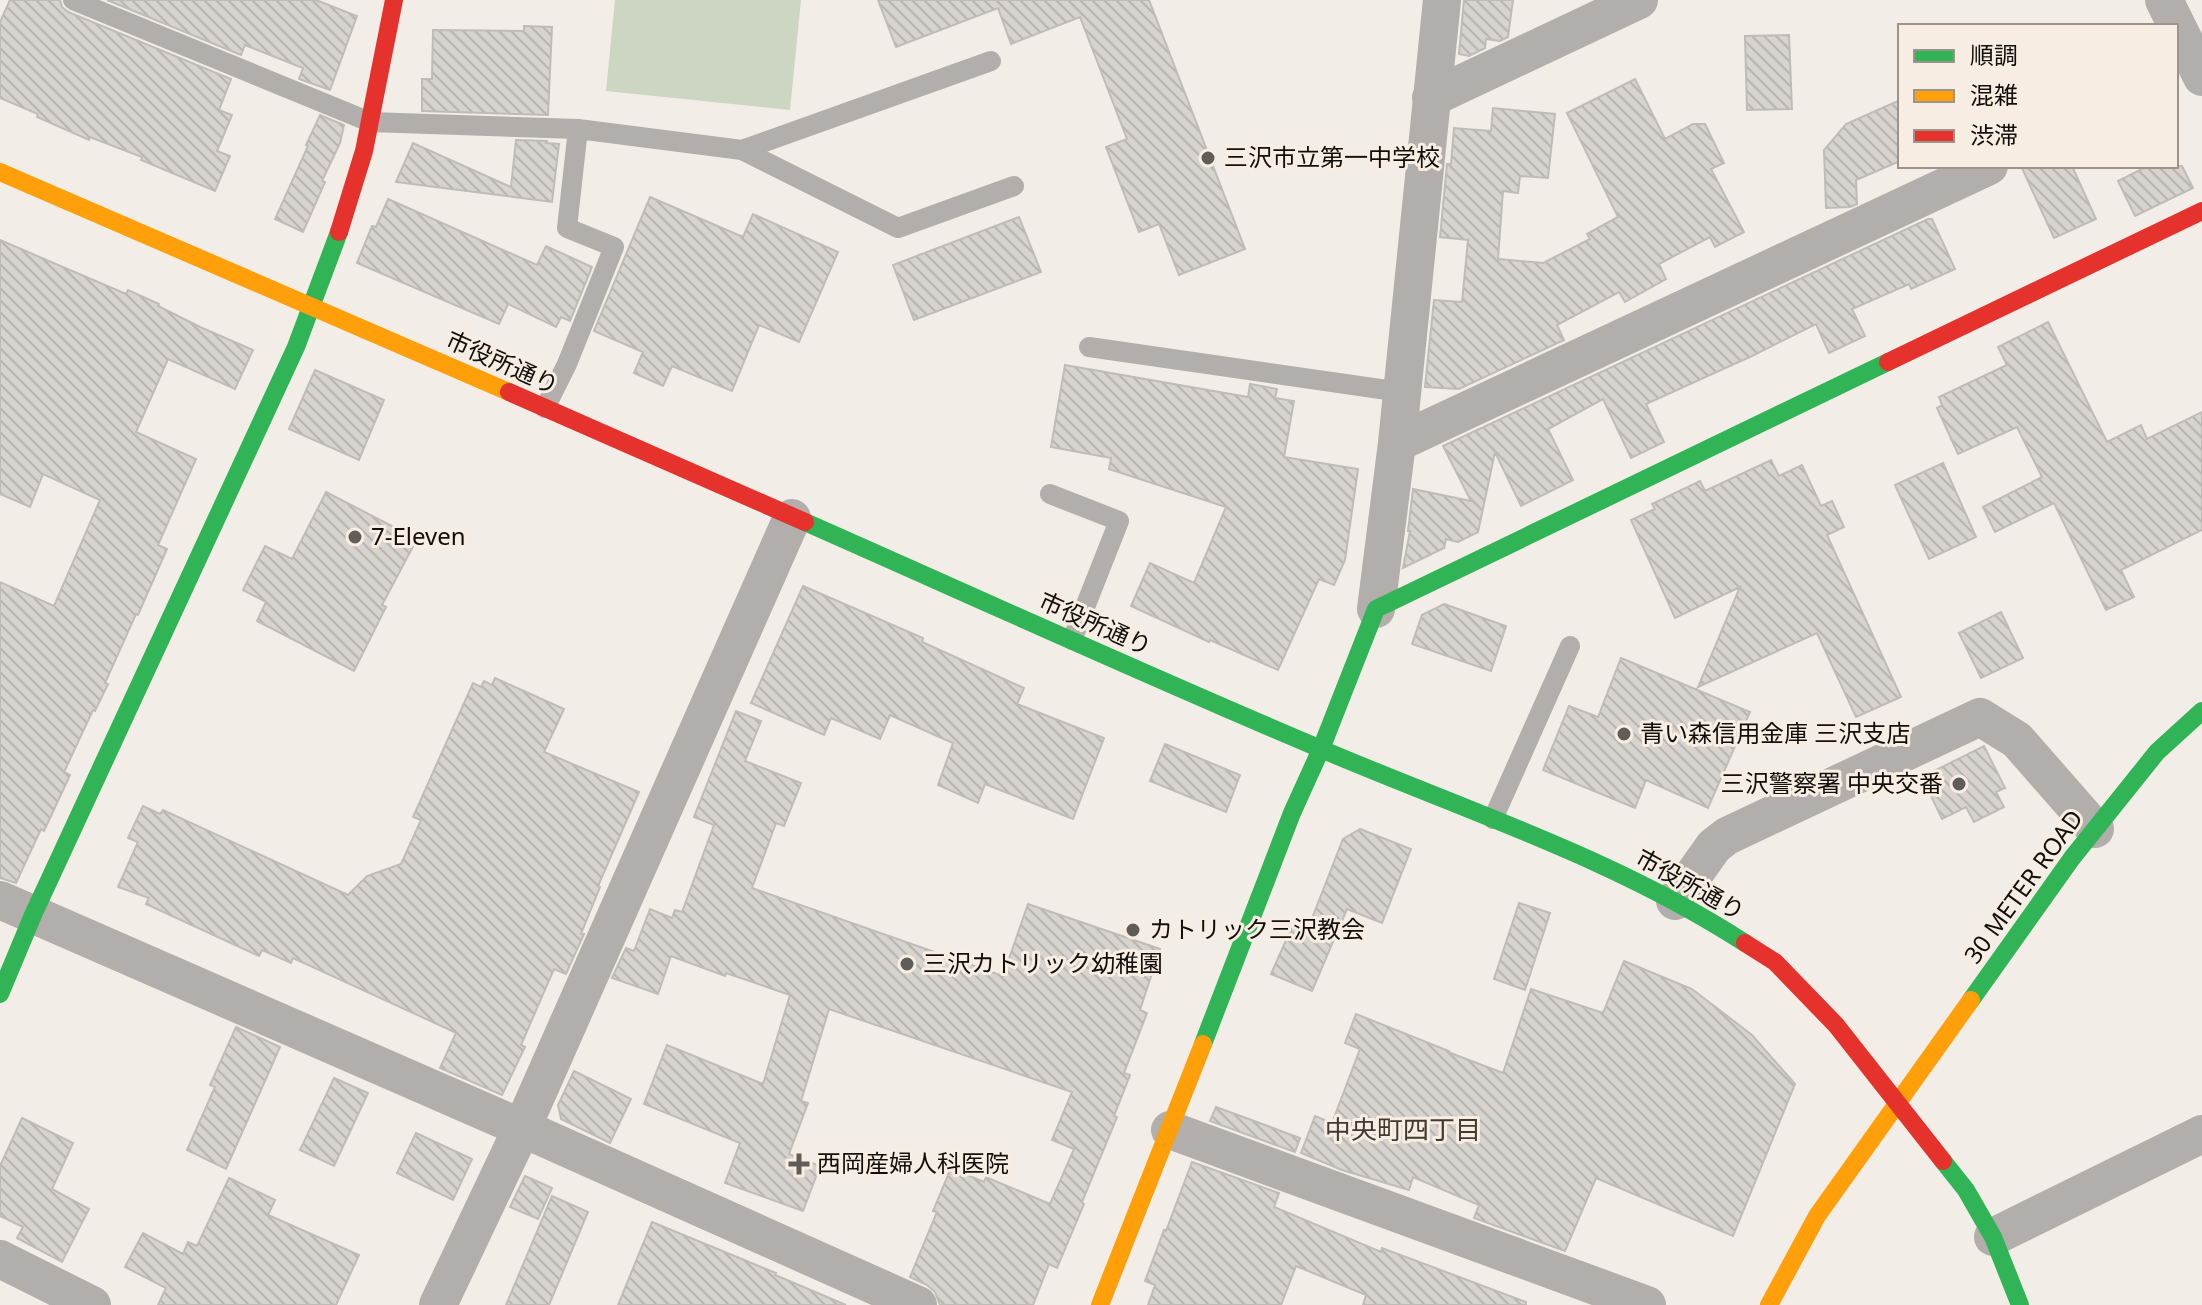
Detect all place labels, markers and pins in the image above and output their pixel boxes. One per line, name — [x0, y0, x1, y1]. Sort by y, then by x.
place label: 三沢市立第一中学校 — [1224, 140, 1440, 173]
marker: 三沢市立第一中学校 — [1199, 149, 1217, 167]
place label: 7-Eleven — [371, 519, 466, 552]
marker: 7-Eleven — [346, 528, 364, 546]
place label: 青い森信用金庫 三沢支店 — [1640, 716, 1910, 749]
marker: 青い森信用金庫 三沢支店 — [1615, 725, 1633, 743]
place label: 三沢警察署 中央交番 — [1721, 766, 1943, 799]
marker: 三沢警察署 中央交番 — [1950, 775, 1968, 793]
place label: カトリック三沢教会 — [1149, 912, 1365, 945]
marker: カトリック三沢教会 — [1124, 921, 1142, 939]
place label: 三沢カトリック幼稚園 — [923, 946, 1163, 979]
marker: 三沢カトリック幼稚園 — [898, 955, 916, 973]
place label: 西岡産婦人科医院 — [817, 1146, 1009, 1179]
marker: 西岡産婦人科医院 — [788, 1153, 810, 1175]

